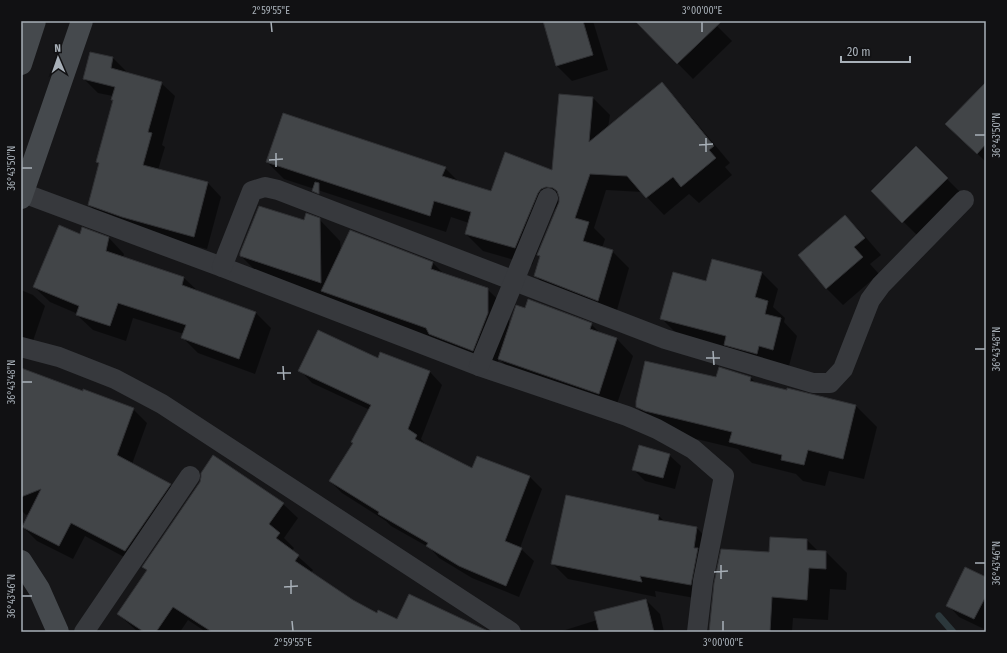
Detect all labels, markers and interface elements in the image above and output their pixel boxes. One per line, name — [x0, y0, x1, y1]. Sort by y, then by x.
text: 2°59'55"E — [252, 5, 290, 17]
text: 3°00'00"E — [682, 5, 722, 17]
north arrow — [38, 38, 78, 78]
scale bar — [841, 38, 910, 64]
text: N — [54, 42, 61, 55]
text: 20 m — [847, 45, 871, 59]
text: 36°43'50"N — [991, 113, 1003, 157]
text: 36°43'50"N — [6, 146, 18, 190]
text: 36°43'48"N — [991, 327, 1003, 371]
text: 36°43'48"N — [6, 360, 18, 404]
text: 36°43'46"N — [991, 541, 1003, 585]
text: 36°43'46"N — [6, 574, 18, 618]
text: 2°59'55"E — [274, 637, 312, 649]
text: 3°00'00"E — [703, 637, 743, 649]

